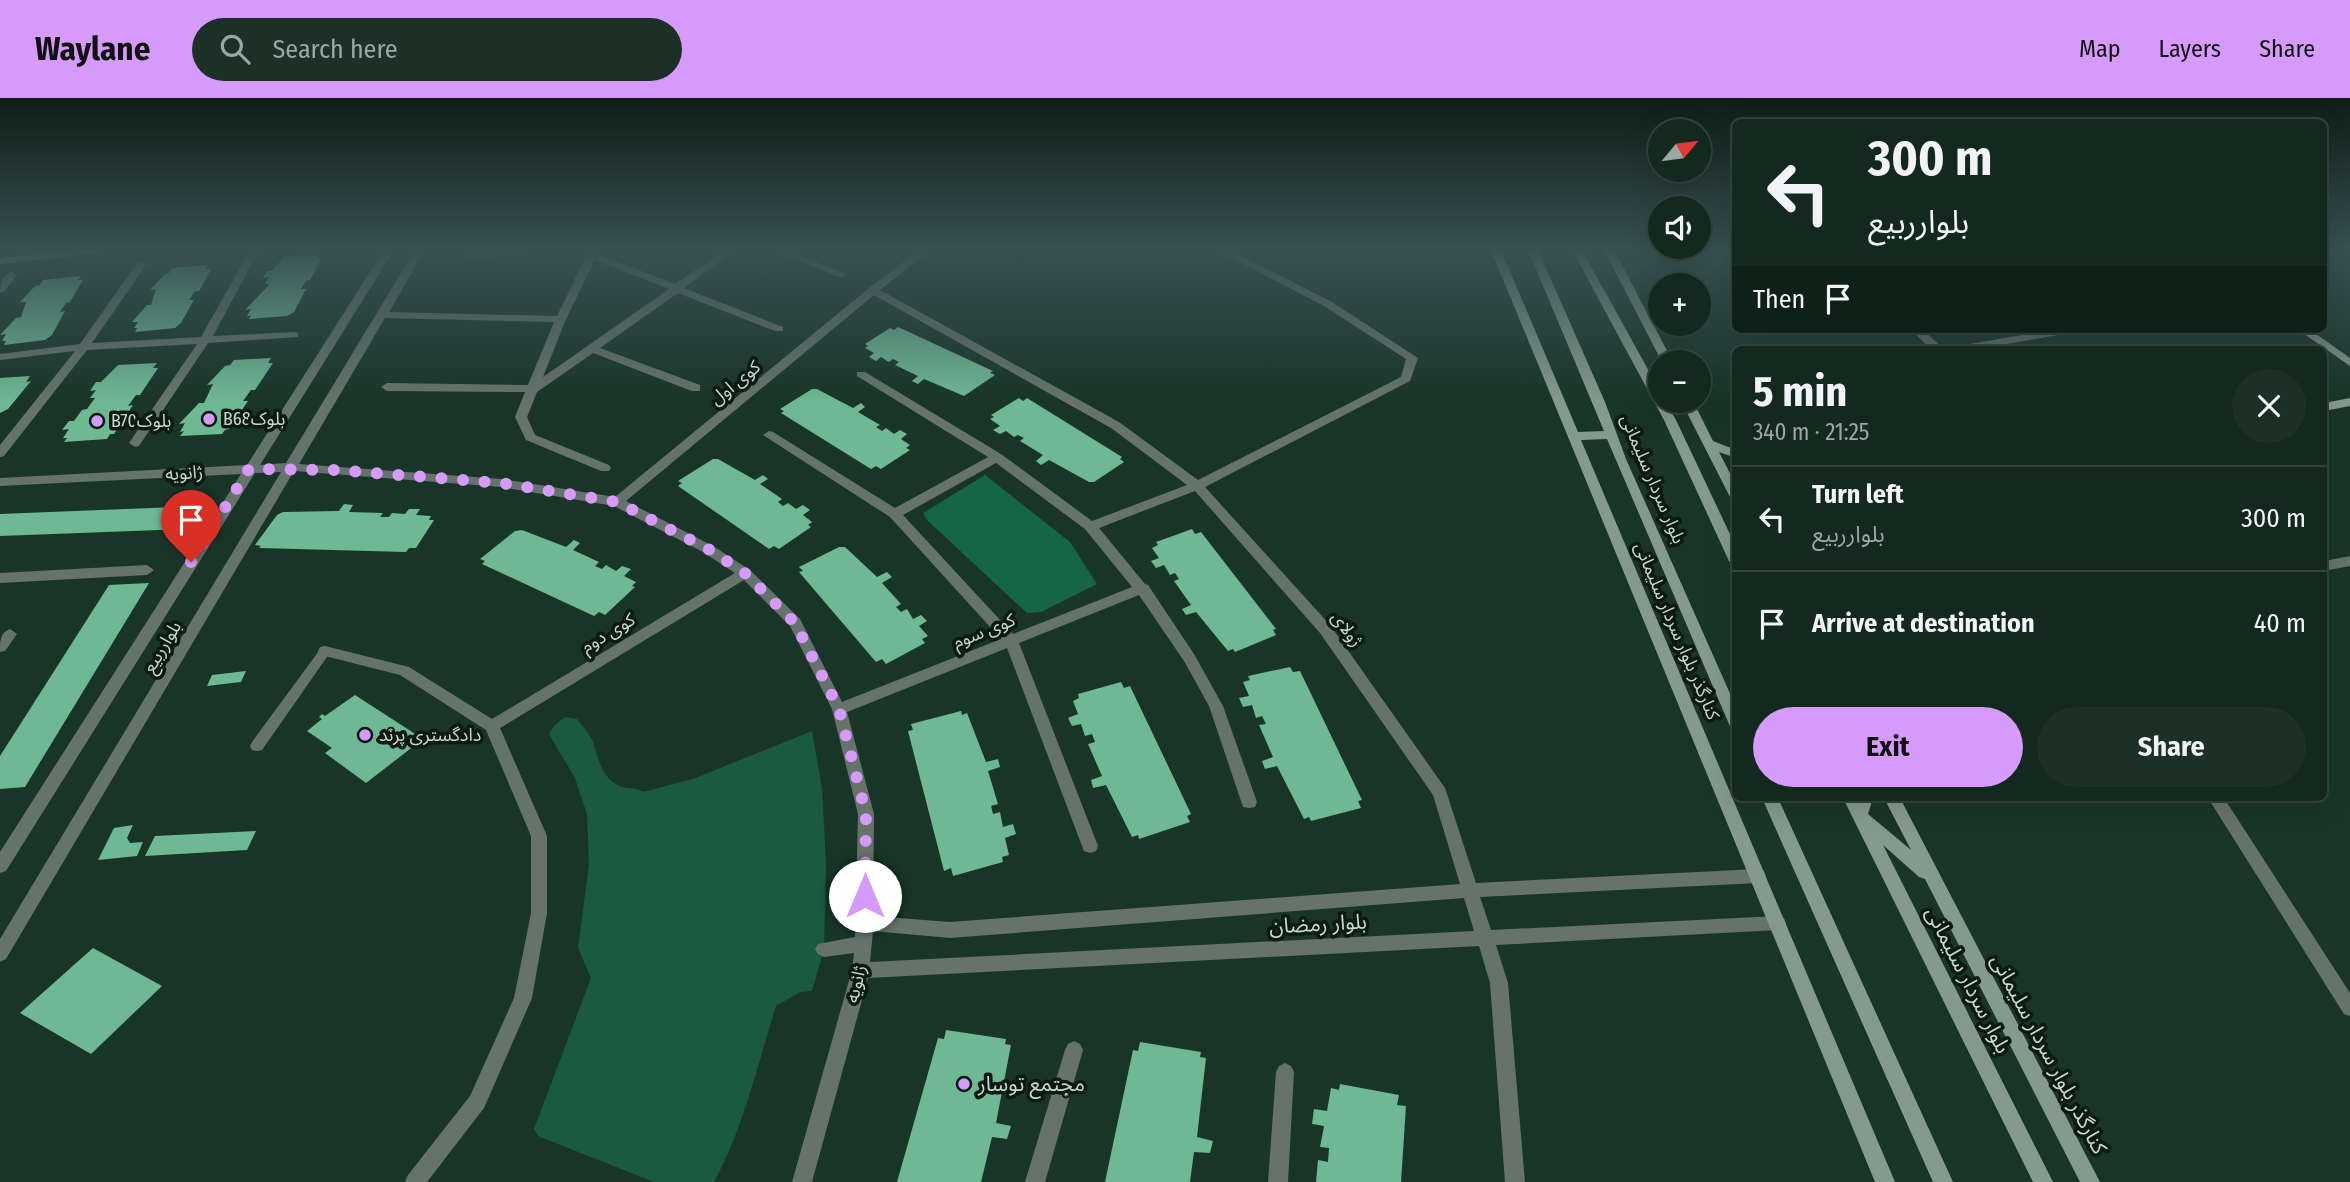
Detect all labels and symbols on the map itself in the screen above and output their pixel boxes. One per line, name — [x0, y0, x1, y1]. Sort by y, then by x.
north arrow — [1648, 119, 1712, 182]
street label: کوی اول — [705, 356, 765, 410]
place label: B68بلوک — [223, 408, 285, 430]
place label: B70بلوک — [111, 410, 171, 432]
marker: B68بلوک — [201, 411, 217, 427]
street label: بلوار سردار سلیمانی — [1616, 411, 1690, 547]
marker: B70بلوک — [89, 413, 105, 429]
street label: ژانویه — [164, 461, 204, 485]
pin — [161, 490, 221, 562]
street label: کنارگذر بلوار سردار سلیمانی — [1630, 539, 1725, 724]
street label: ژولای — [1327, 607, 1367, 651]
street label: کوی دوم — [577, 608, 641, 660]
street label: کوی سوم — [950, 608, 1020, 656]
street label: بلوارربیع — [138, 617, 189, 679]
place label: دادگستری پرند — [379, 724, 481, 746]
marker: دادگستری پرند — [357, 727, 373, 743]
position arrow — [828, 859, 902, 933]
street label: بلوار سردار سلیمانی — [1920, 902, 2016, 1058]
street label: بلوار رمضان — [1268, 908, 1368, 940]
street label: کنارگذر بلوار سردار سلیمانی — [1985, 950, 2113, 1159]
street label: ژانویه — [841, 963, 871, 1005]
place label: مجتمع توسار — [977, 1071, 1085, 1099]
marker: مجتمع توسار — [956, 1076, 972, 1092]

